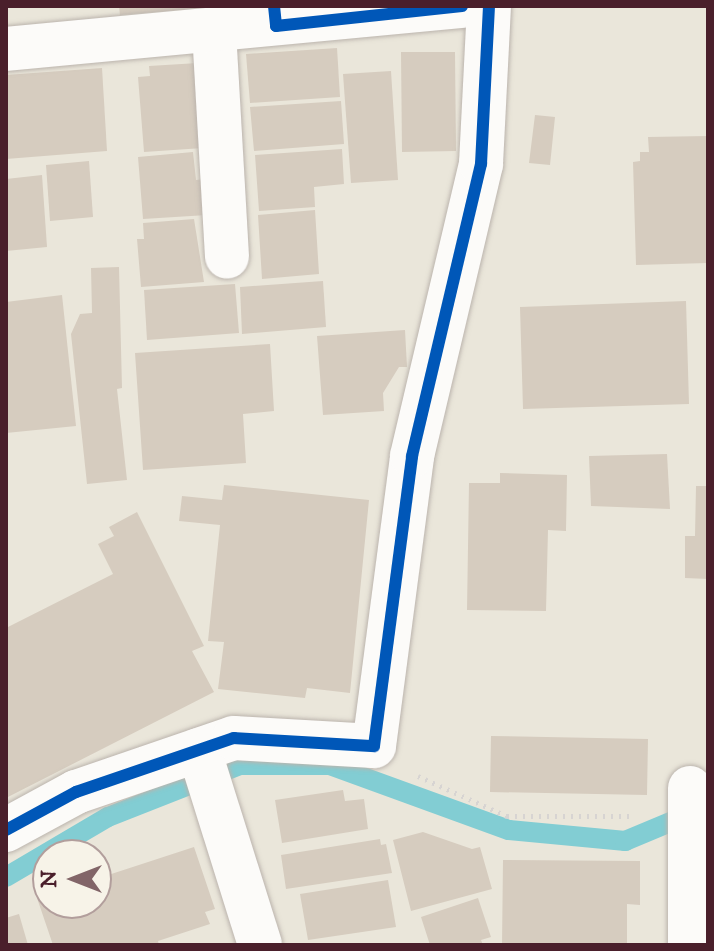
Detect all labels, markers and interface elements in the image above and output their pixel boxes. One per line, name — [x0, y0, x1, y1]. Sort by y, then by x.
north arrow — [32, 839, 112, 919]
text: N — [36, 870, 63, 888]

